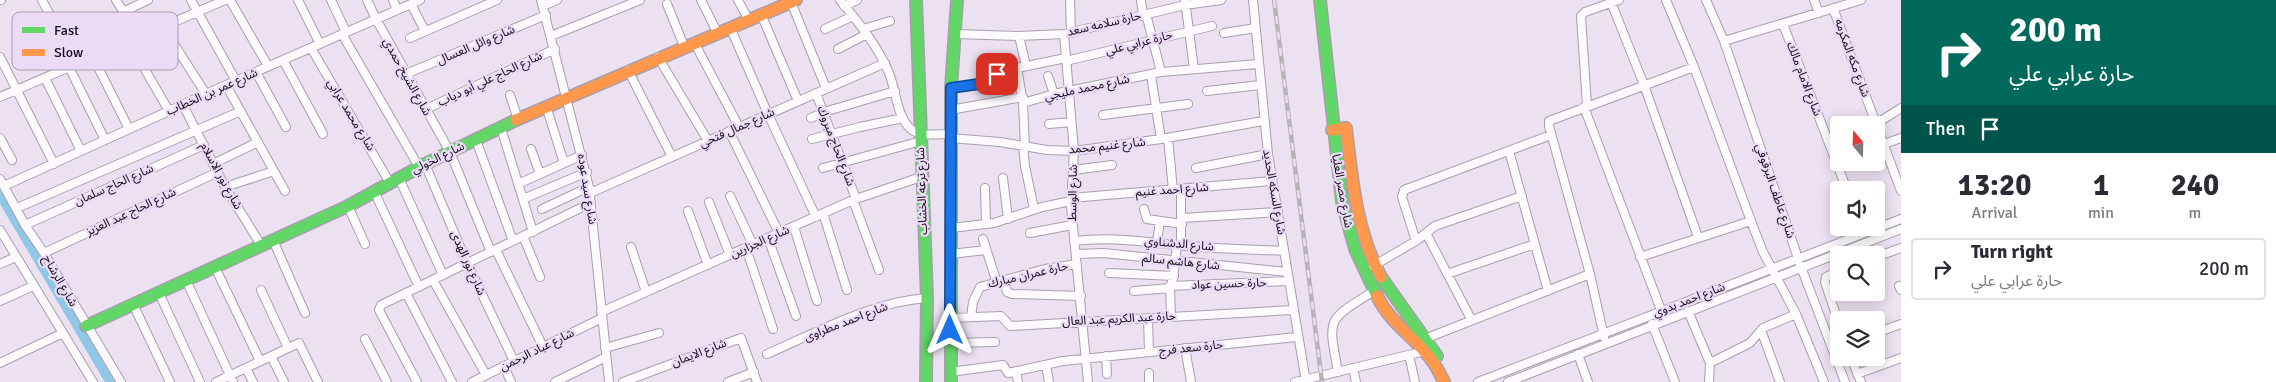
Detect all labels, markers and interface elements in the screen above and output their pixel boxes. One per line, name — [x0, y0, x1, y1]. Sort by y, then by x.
street label: حارة سلامه سعد — [1066, 8, 1142, 40]
text: 200 m — [2009, 8, 2102, 51]
legend — [12, 12, 178, 70]
street label: شارع مكه المكرمه — [1830, 17, 1873, 100]
icon: right — [1926, 20, 1991, 85]
text: Fast — [54, 22, 79, 39]
street label: شارع وائل العسال — [435, 22, 518, 69]
street label: حارة عرابي علي — [1104, 27, 1174, 60]
street label: شارع الشيخ حمدي — [378, 35, 435, 119]
street label: شارع الامام مالك — [1782, 40, 1825, 118]
text: Slow — [54, 44, 83, 61]
street label: شارع الحاج علي أبو دياب — [435, 48, 545, 111]
pin — [976, 53, 1018, 95]
icon: arrive — [983, 60, 1011, 88]
text: حارة عرابي علي — [2009, 60, 2135, 87]
street label: شارع عمر بن الخطاب — [164, 65, 260, 120]
street label: شارع محمد مليجي — [1043, 72, 1131, 106]
street label: شارع محمد عرابي — [322, 76, 378, 155]
street label: شارع الحاج مبروك — [813, 104, 858, 189]
street label: شارع جمال فتحي — [697, 105, 778, 153]
icon: arrive — [1976, 115, 2004, 143]
north arrow — [1830, 116, 1885, 171]
map controls — [1830, 116, 1885, 366]
text: Then — [1926, 117, 1966, 141]
street label: شارع غنيم محمد — [1068, 135, 1146, 158]
street label: شارع الخولي — [409, 139, 468, 179]
street label: شارع نور الاسلام — [196, 140, 246, 213]
street label: شارع عاطف البرقوقي — [1750, 142, 1798, 241]
street label: شارع ترعه الخشاب — [913, 147, 932, 235]
street label: شارع السكه الحديد — [1258, 148, 1289, 236]
street label: شارع سيد عوده — [573, 153, 600, 226]
street label: شارع مصر العليا — [1327, 153, 1356, 229]
street label: شارع الحاج سلمان — [72, 161, 156, 210]
street label: شارع الوسط — [1065, 164, 1082, 222]
text: 13:20 — [1958, 167, 2031, 204]
text: 1 — [2093, 167, 2109, 204]
text: 240 — [2171, 167, 2219, 204]
street label: شارع احمد غنيم — [1135, 180, 1209, 201]
button: sound — [1830, 181, 1885, 236]
street label: شارع الحاج عبد العزيز — [83, 185, 179, 241]
text: Arrival — [1971, 203, 2018, 223]
text: min — [2088, 203, 2114, 223]
text: m — [2189, 203, 2201, 223]
street label: شارع الجزارين — [728, 222, 792, 263]
street label: شارع نور الهدى — [446, 228, 489, 298]
street label: شارع الدشناوي — [1143, 233, 1214, 256]
text: Turn right — [1971, 240, 2053, 264]
button: search — [1830, 246, 1885, 301]
street label: شارع هاشم سالم — [1141, 250, 1221, 275]
street label: شارع الرشاح — [38, 253, 81, 310]
icon: right — [1928, 255, 1956, 283]
text: 200 m — [2199, 257, 2249, 281]
street label: حارة عمران مبارك — [986, 258, 1070, 292]
text: حارة عرابي علي — [1971, 271, 2062, 291]
street label: حارة حسين عواد — [1191, 275, 1267, 293]
street label: شارع احمد بدوي — [1651, 279, 1728, 322]
street label: شارع احمد مطراوى — [802, 299, 890, 346]
position arrow — [923, 303, 975, 355]
street label: حارة عبد الكريم عبد العال — [1062, 309, 1176, 330]
button: layers — [1830, 311, 1885, 366]
street label: شارع عباد الرحمن — [497, 325, 577, 375]
street label: شارع الايمان — [669, 336, 729, 371]
street label: حارة سعد فرج — [1158, 337, 1224, 360]

